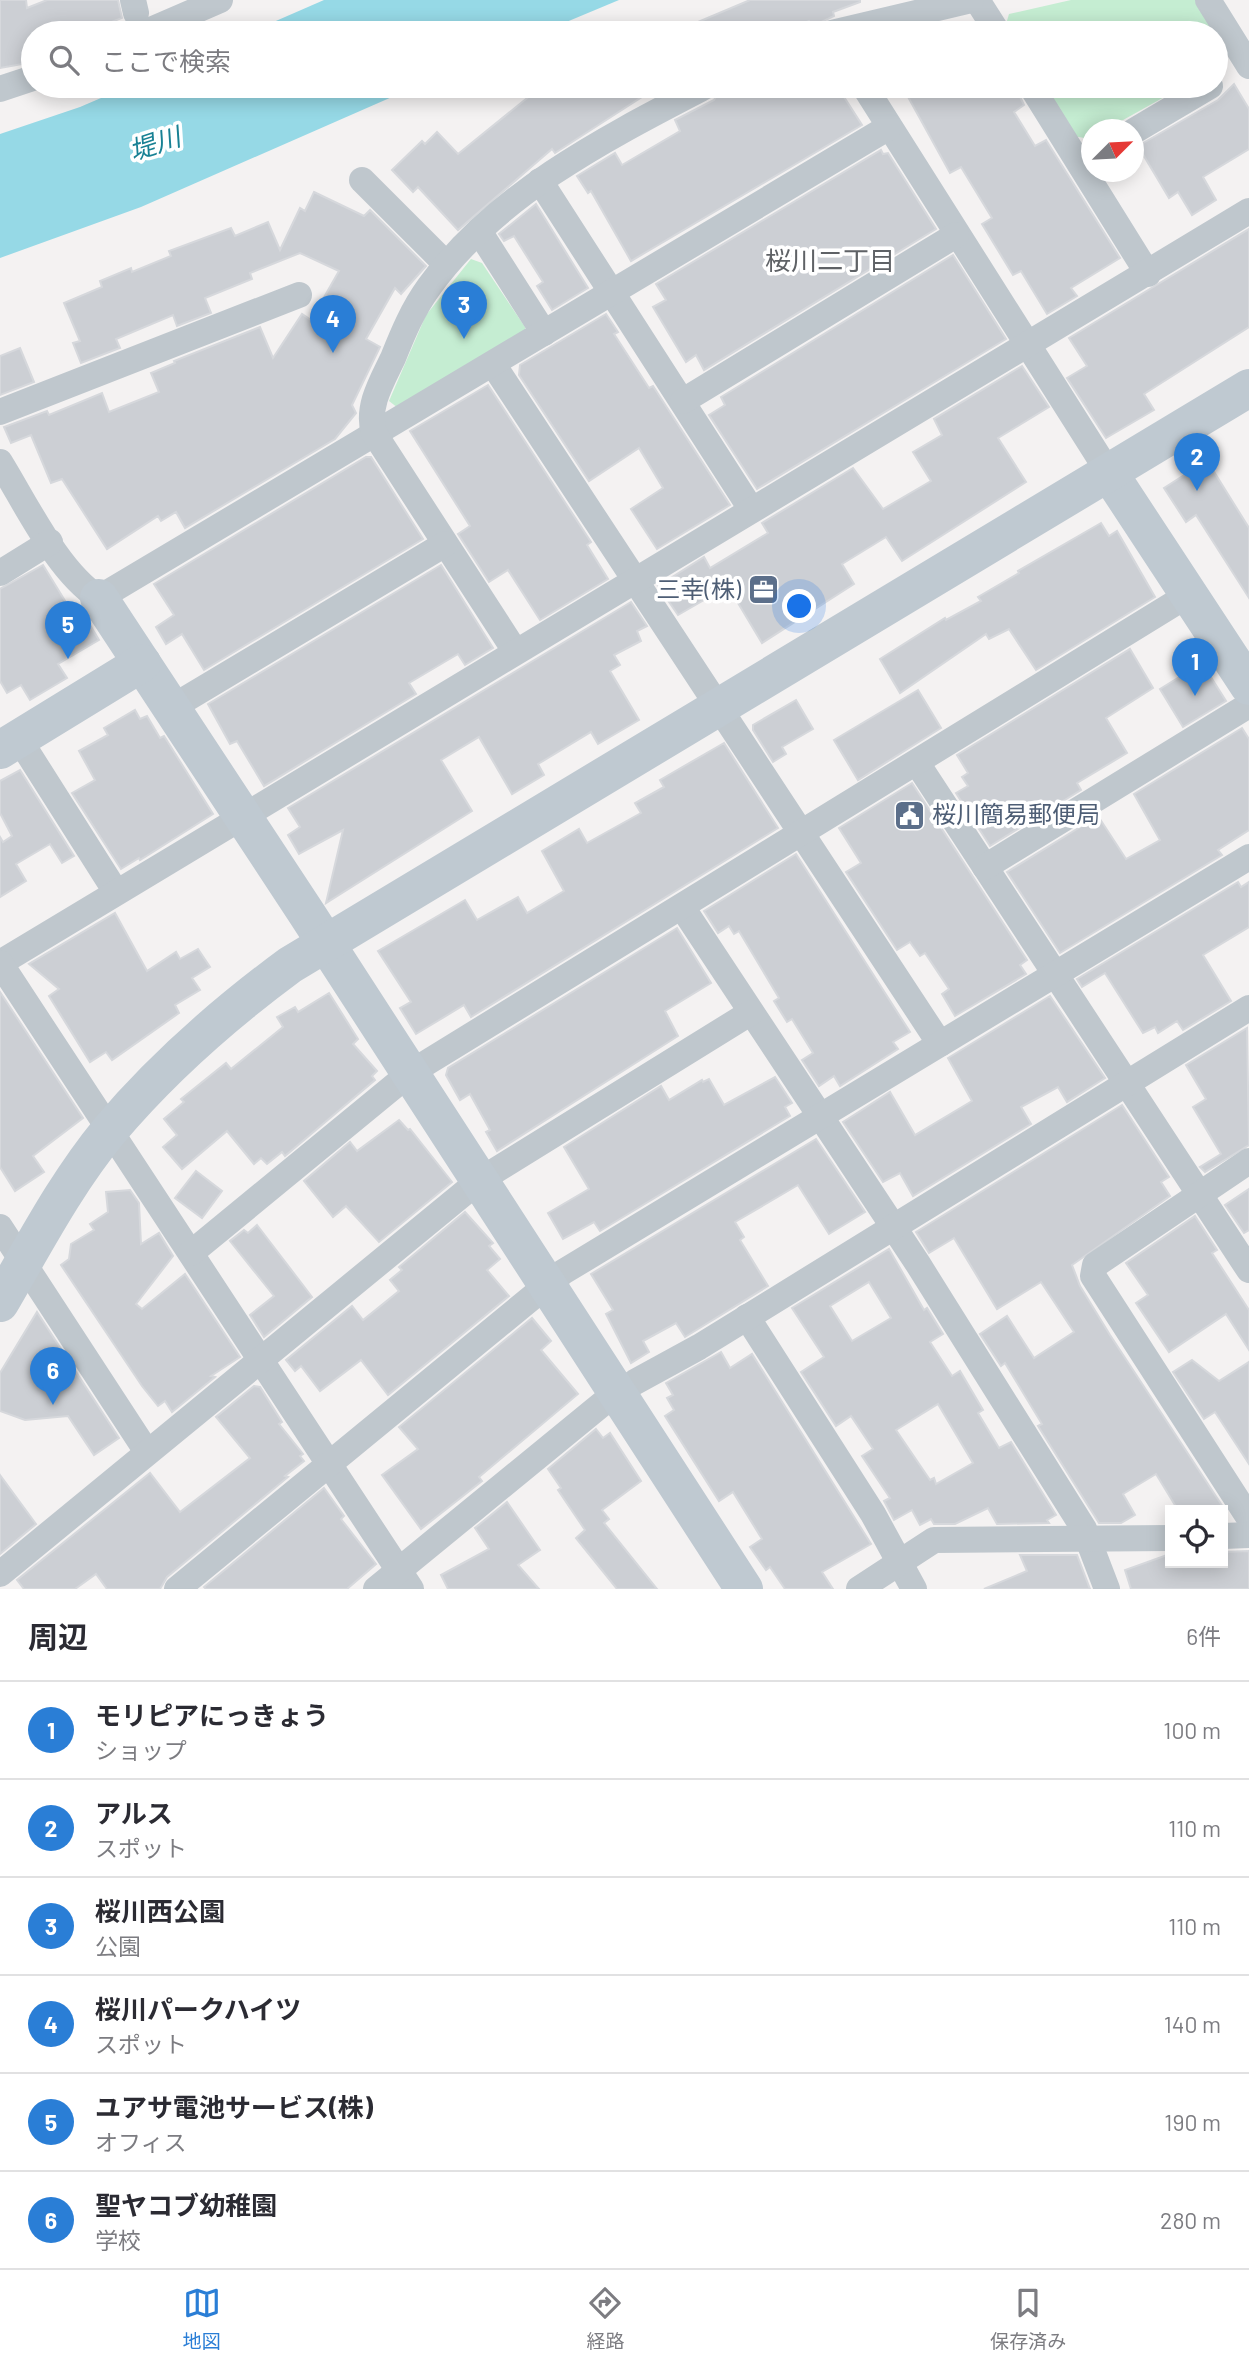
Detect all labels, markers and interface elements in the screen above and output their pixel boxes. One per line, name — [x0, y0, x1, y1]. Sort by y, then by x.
search box — [21, 21, 1228, 98]
icon: search — [45, 41, 83, 79]
text: ここで検索 — [101, 45, 231, 76]
water label: 堤川 — [125, 119, 187, 165]
north arrow — [1081, 119, 1144, 182]
district label: 桜川二丁目 — [765, 244, 895, 275]
pin: 3 — [441, 281, 487, 339]
pin: 4 — [310, 295, 356, 353]
pin: 2 — [1174, 433, 1220, 491]
office icon: 三幸(株) — [747, 573, 781, 607]
place label: 三幸(株) — [656, 574, 742, 603]
your location — [782, 589, 816, 623]
pin: 5 — [45, 601, 91, 659]
pin: 1 — [1172, 638, 1218, 696]
public building icon: 桜川簡易郵便局 — [892, 798, 926, 832]
place label: 桜川簡易郵便局 — [932, 799, 1100, 828]
pin: 6 — [30, 1347, 76, 1405]
map controls — [1165, 1505, 1228, 1568]
button: locate — [1165, 1505, 1228, 1568]
text: 周辺 — [28, 1618, 88, 1654]
text: 6件 — [1186, 1622, 1221, 1650]
text: モリピアにっきょう — [95, 1699, 329, 1730]
text: 1 — [47, 1716, 55, 1744]
text: 100 m — [1163, 1716, 1221, 1744]
text: ショップ — [95, 1736, 187, 1764]
text: アルス — [95, 1797, 173, 1828]
text: 2 — [45, 1814, 57, 1842]
text: 110 m — [1168, 1814, 1221, 1842]
text: スポット — [95, 1834, 187, 1862]
text: 桜川西公園 — [95, 1895, 225, 1926]
text: 3 — [45, 1912, 57, 1940]
text: 110 m — [1168, 1912, 1221, 1940]
text: 公園 — [95, 1932, 141, 1960]
text: 桜川パークハイツ — [95, 1993, 301, 2024]
text: 4 — [44, 2010, 58, 2038]
text: 140 m — [1164, 2010, 1221, 2038]
text: スポット — [95, 2030, 187, 2058]
text: ユアサ電池サービス(株) — [95, 2091, 373, 2122]
text: 5 — [45, 2108, 57, 2136]
text: 190 m — [1164, 2108, 1221, 2136]
text: オフィス — [95, 2128, 187, 2156]
text: 聖ヤコブ幼稚園 — [95, 2189, 277, 2220]
text: 6 — [45, 2206, 57, 2234]
text: 280 m — [1160, 2206, 1221, 2234]
text: 学校 — [95, 2226, 141, 2254]
tab: 地図 — [183, 2284, 221, 2353]
tab: 経路 — [586, 2284, 624, 2353]
tab: 保存済み — [990, 2284, 1066, 2353]

